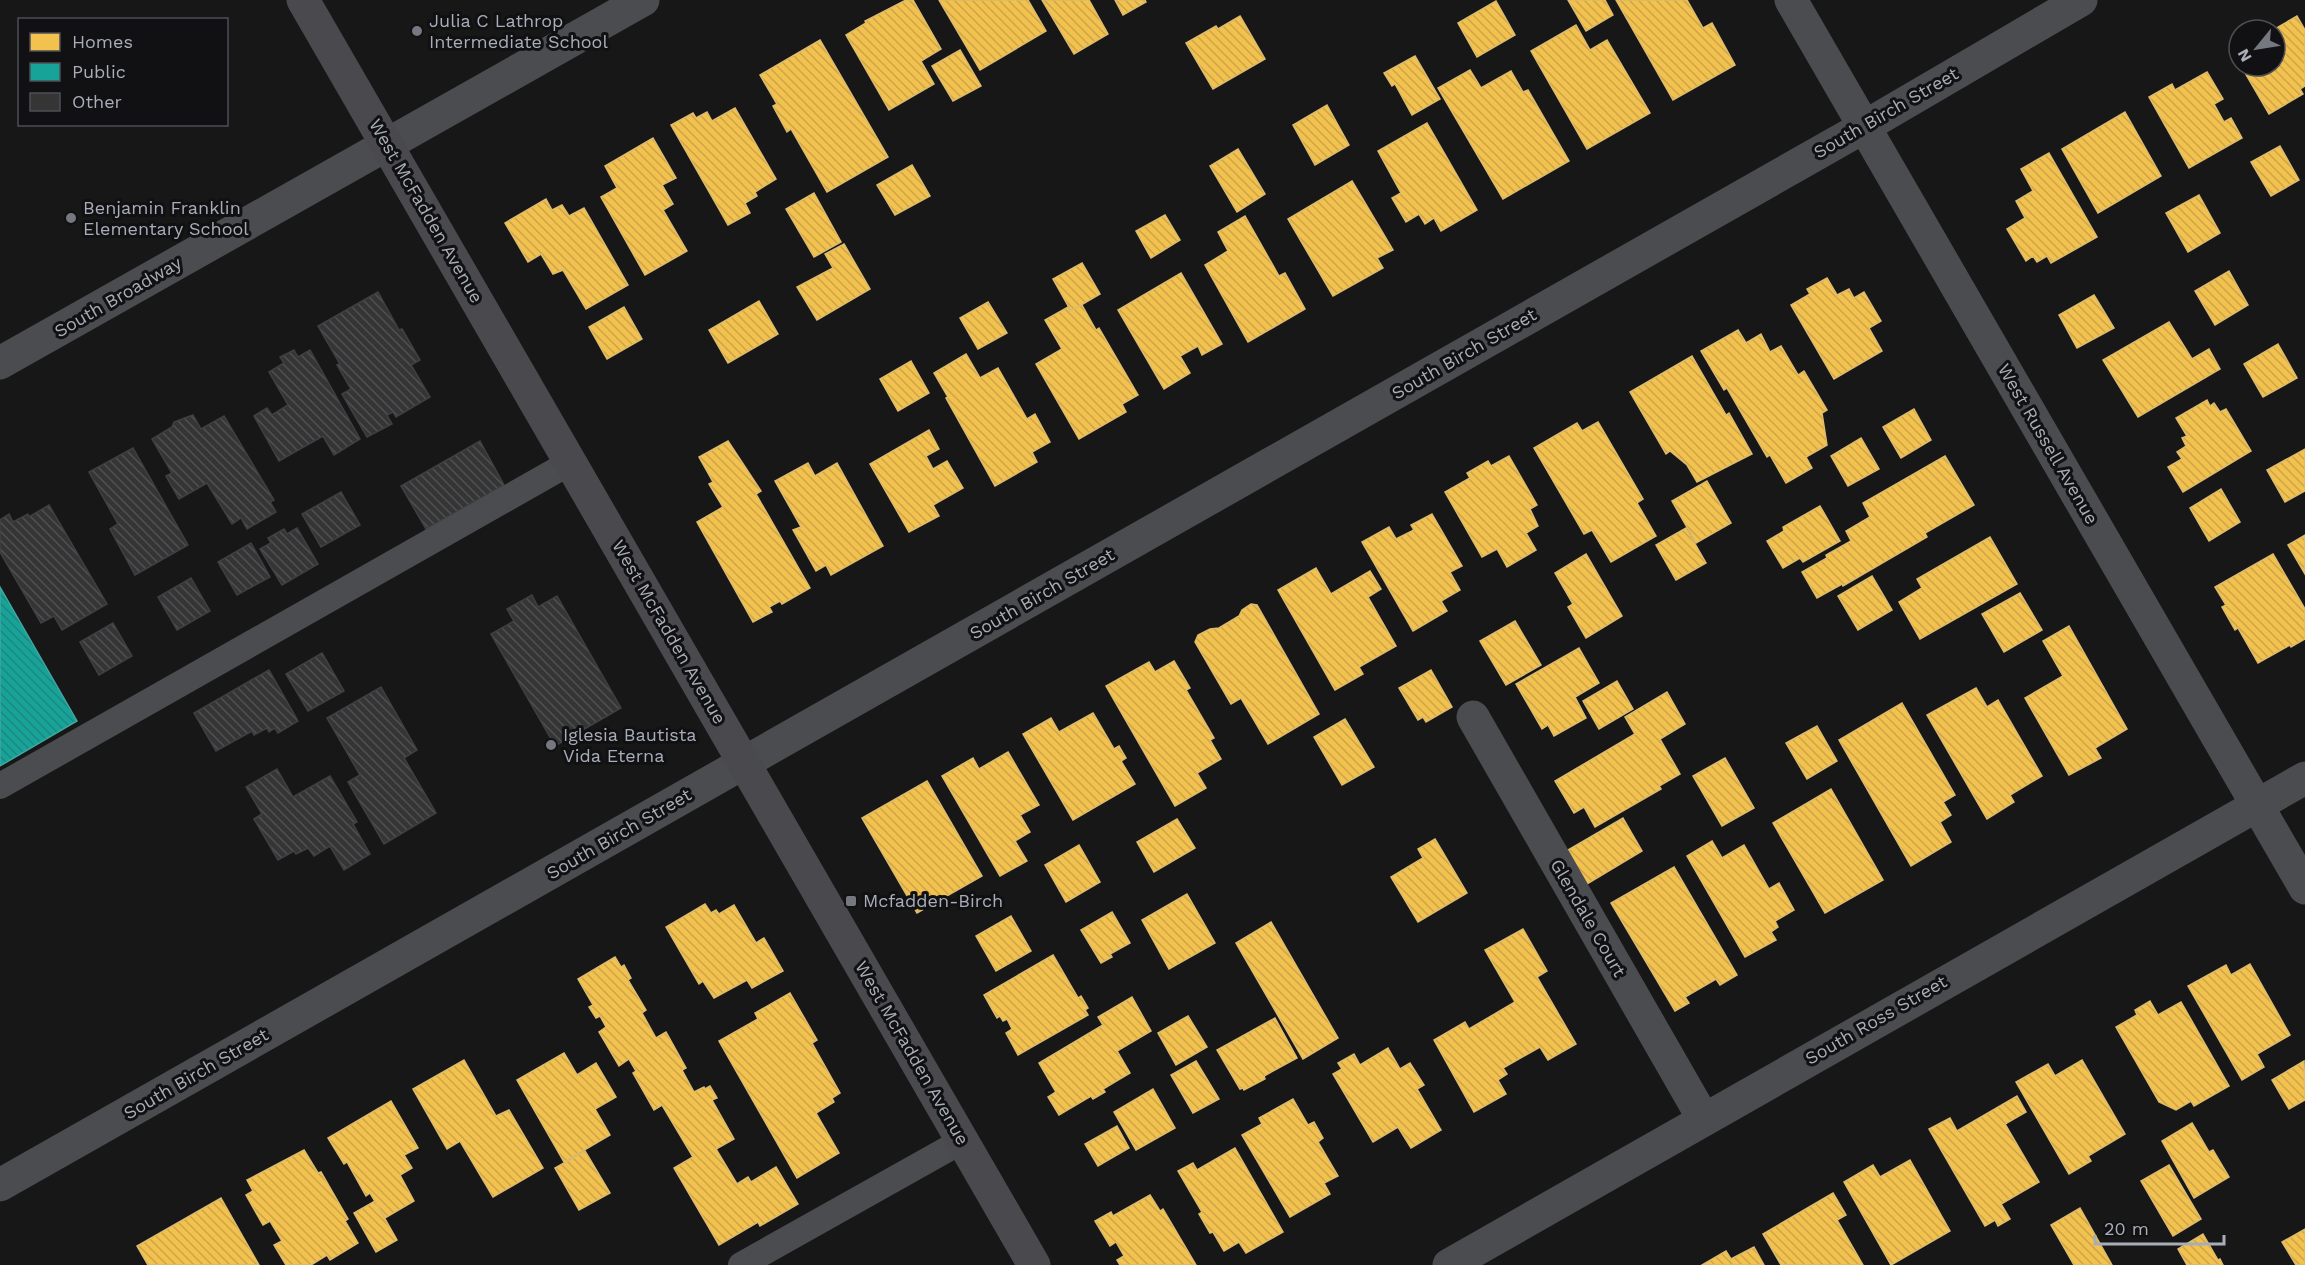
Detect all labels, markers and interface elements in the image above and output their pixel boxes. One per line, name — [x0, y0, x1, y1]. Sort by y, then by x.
place label: Julia C Lathrop Intermediate School — [429, 10, 608, 52]
legend — [18, 18, 228, 126]
north arrow — [2227, 18, 2287, 78]
marker: Julia C Lathrop Intermediate School — [410, 24, 424, 38]
text: Homes — [72, 31, 133, 52]
text: N — [2233, 45, 2256, 65]
text: Public — [72, 61, 126, 82]
street label: South Birch Street — [1810, 62, 1962, 163]
text: Other — [72, 91, 122, 112]
street label: West McFadden Avenue — [365, 115, 488, 306]
place label: Benjamin Franklin Elementary School — [83, 197, 249, 239]
marker: Benjamin Franklin Elementary School — [64, 211, 78, 225]
street label: South Broadway — [51, 251, 186, 341]
street label: South Birch Street — [1388, 303, 1540, 404]
street label: West Russell Avenue — [1994, 360, 2103, 528]
street label: West McFadden Avenue — [608, 536, 731, 727]
street label: South Birch Street — [966, 543, 1118, 644]
place label: Iglesia Bautista Vida Eterna — [563, 724, 696, 766]
marker: Iglesia Bautista Vida Eterna — [544, 738, 558, 752]
street label: South Birch Street — [543, 783, 695, 884]
street label: Glendale Court — [1546, 855, 1631, 981]
place label: Mcfadden-Birch — [863, 890, 1003, 911]
marker: Mcfadden-Birch — [844, 894, 858, 908]
street label: West McFadden Avenue — [851, 957, 974, 1148]
street label: South Ross Street — [1801, 970, 1951, 1069]
street label: South Birch Street — [120, 1023, 272, 1124]
scale bar — [2095, 1208, 2224, 1246]
text: 20 m — [2104, 1218, 2149, 1239]

